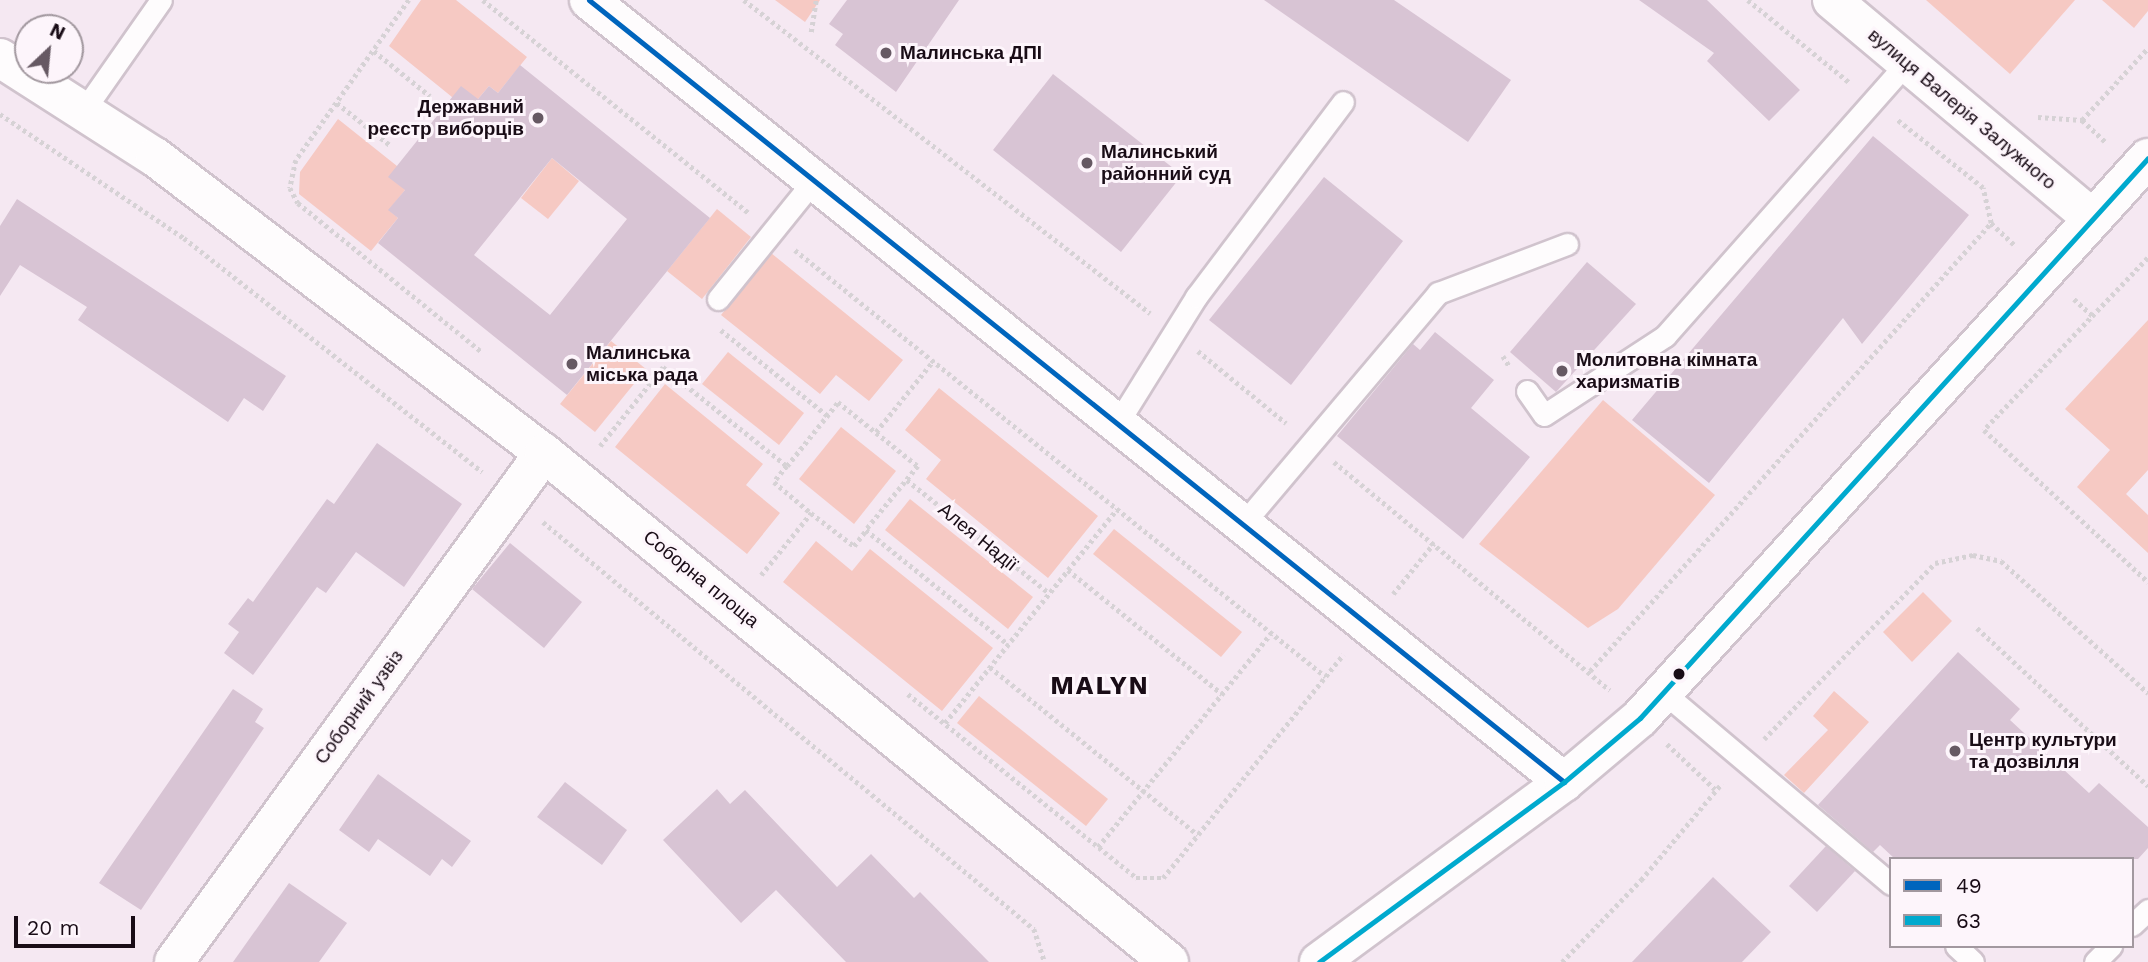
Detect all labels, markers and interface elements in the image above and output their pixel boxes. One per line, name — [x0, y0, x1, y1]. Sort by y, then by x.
north arrow — [14, 14, 84, 84]
text: N — [46, 18, 69, 45]
street label: вулиця Валерія Залужного — [1863, 24, 2061, 194]
place label: Малинська ДПІ — [900, 42, 1042, 64]
marker: Малинська ДПІ — [878, 45, 894, 61]
place label: Державний реєстр виборців — [367, 96, 524, 140]
marker: Державний реєстр виборців — [530, 110, 546, 126]
place label: Малинський районний суд — [1101, 141, 1231, 185]
marker: Малинський районний суд — [1079, 155, 1095, 171]
place label: Малинська міська рада — [586, 342, 698, 386]
place label: Молитовна кімната харизматів — [1576, 349, 1757, 393]
marker: Малинська міська рада — [564, 356, 580, 372]
marker: Молитовна кімната харизматів — [1554, 363, 1570, 379]
street label: Алея Надії — [934, 498, 1022, 576]
street label: Соборна площа — [639, 525, 763, 633]
street label: Соборний узвіз — [310, 645, 408, 769]
unlabelled marker — [1672, 667, 1686, 681]
district label: MALYN — [1051, 670, 1149, 702]
place label: Центр культури та дозвілля — [1969, 729, 2117, 773]
marker: Центр культури та дозвілля — [1947, 743, 1963, 759]
legend — [1889, 857, 2134, 948]
text: 49 — [1956, 873, 1982, 898]
scale bar — [18, 902, 138, 946]
text: 63 — [1956, 908, 1981, 933]
text: 20 m — [27, 915, 79, 940]

